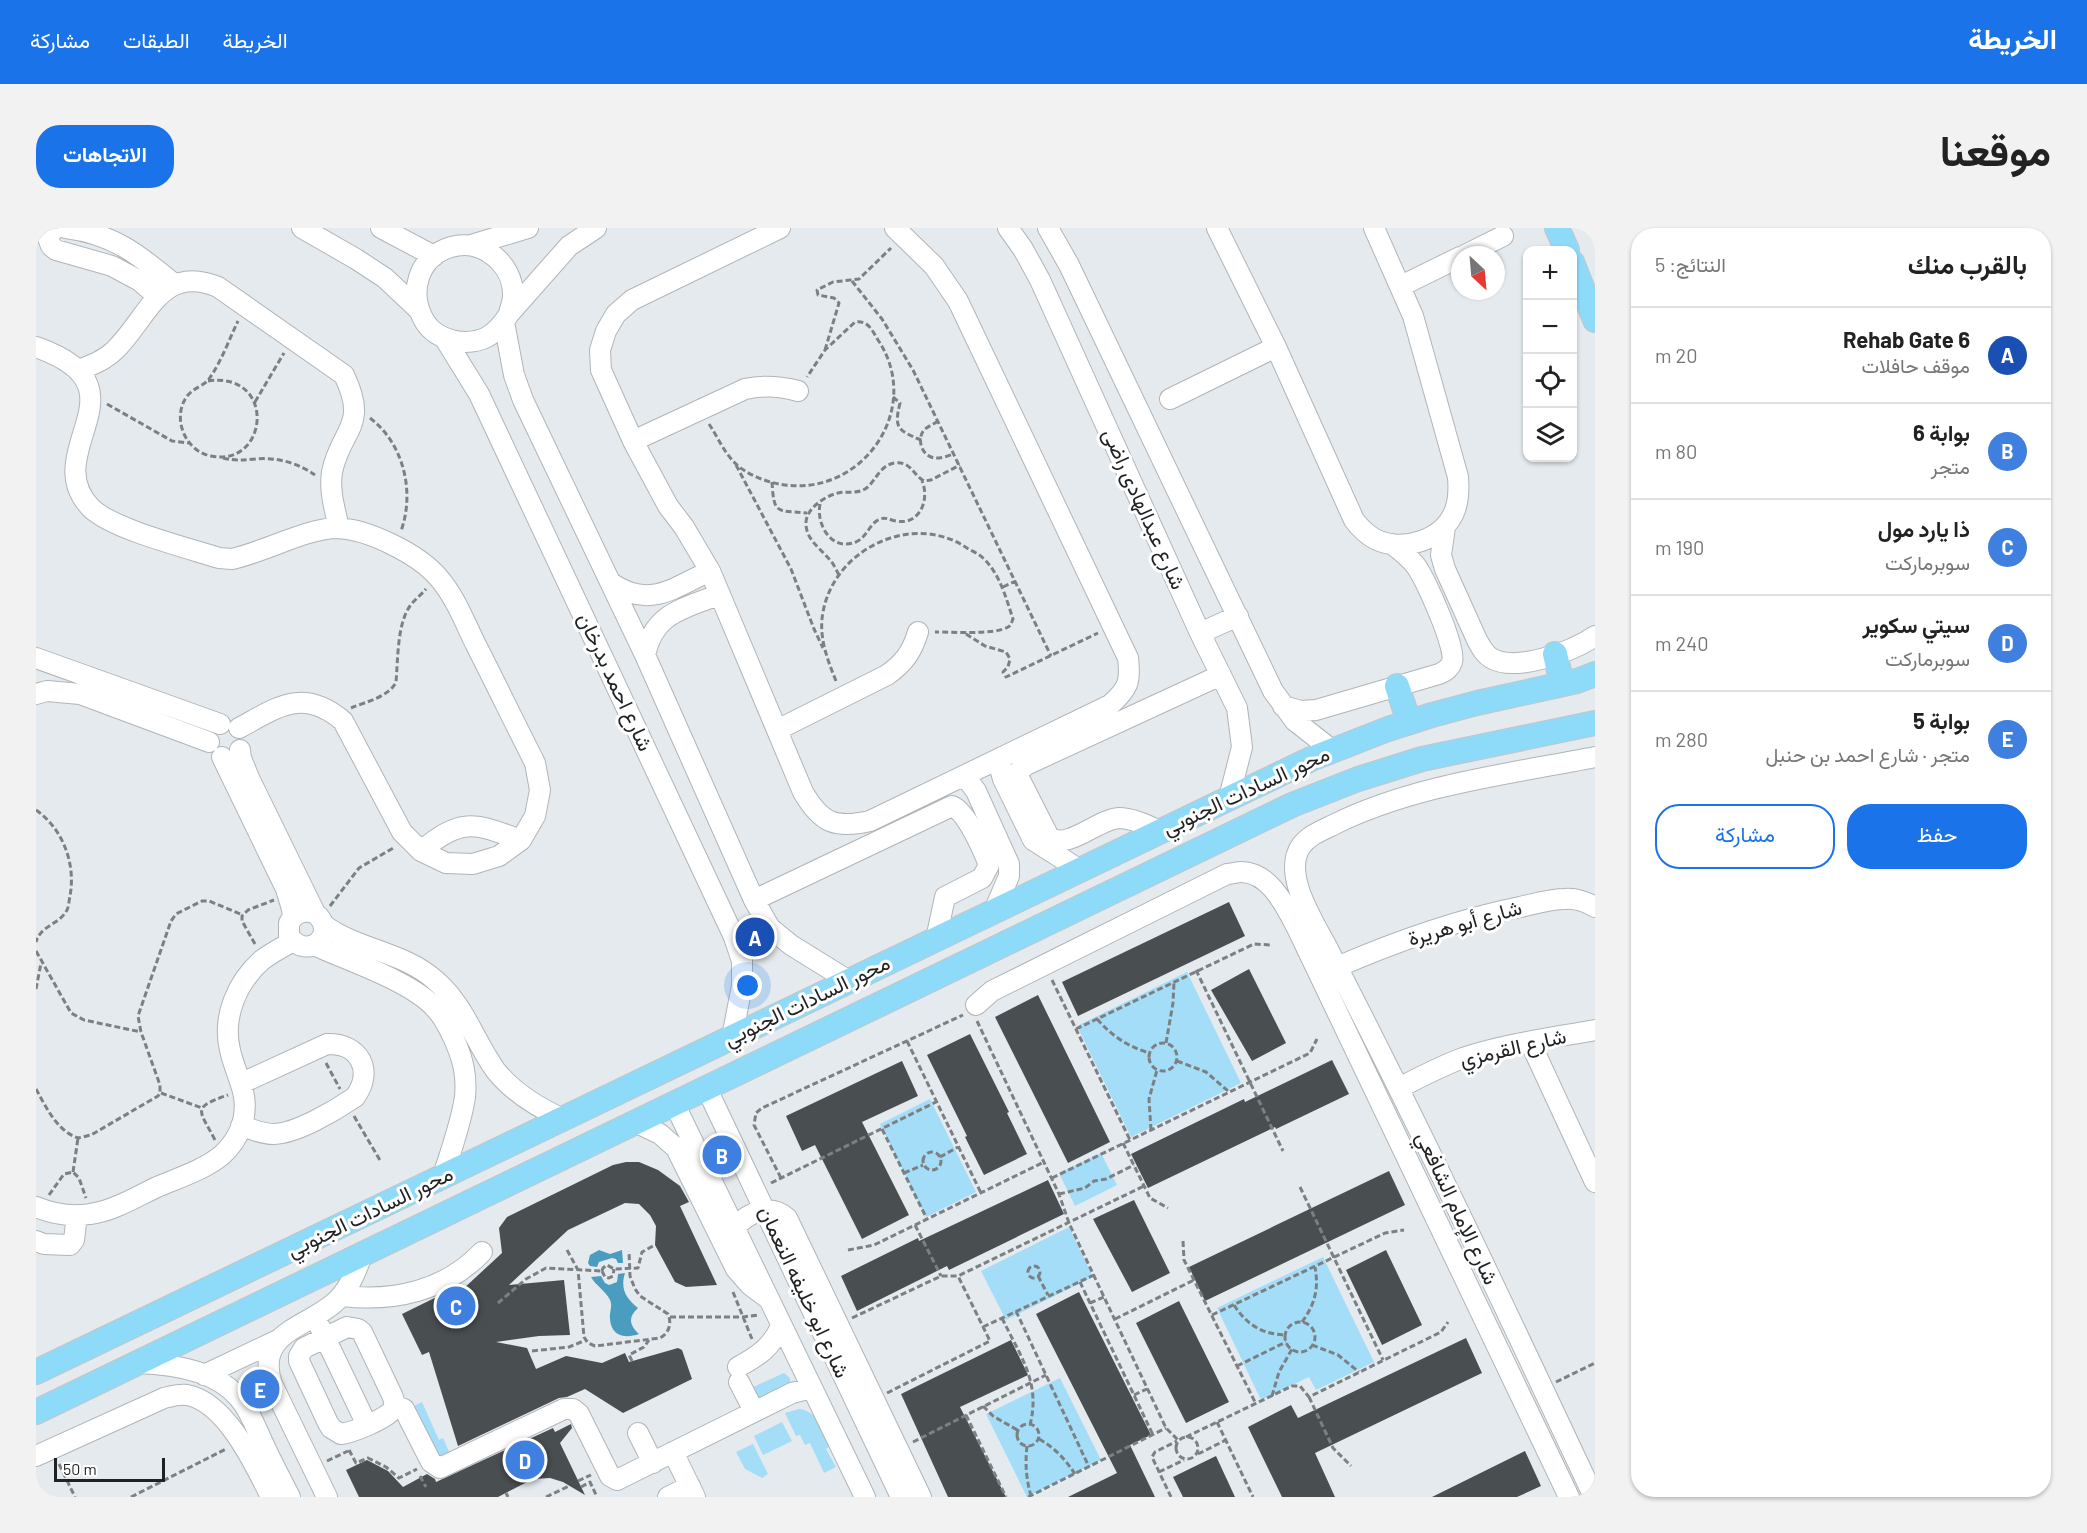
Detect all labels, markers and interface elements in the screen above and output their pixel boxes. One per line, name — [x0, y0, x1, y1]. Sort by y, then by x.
text: الخريطة — [1968, 21, 2057, 55]
text: مشاركة — [30, 27, 90, 52]
text: الطبقات — [123, 27, 190, 52]
text: الخريطة — [223, 27, 288, 52]
text: موقعنا — [1940, 124, 2051, 174]
button: الاتجاهات — [36, 125, 174, 188]
north arrow — [1451, 246, 1505, 300]
map controls — [1523, 246, 1577, 462]
button: + — [1523, 246, 1577, 300]
text: بالقرب منك — [1908, 248, 2027, 279]
text: النتائج: 5 — [1655, 252, 1726, 276]
button: − — [1523, 300, 1577, 354]
text: Rehab Gate 6 — [1843, 326, 1970, 352]
text: 20 m — [1655, 343, 1698, 367]
text: A — [2001, 343, 2014, 367]
text: موقف حافلات — [1861, 353, 1970, 377]
button: locate — [1523, 354, 1577, 408]
button: layers — [1523, 408, 1577, 462]
text: بوابة 6 — [1913, 419, 1970, 445]
street label: شارع عبدالهادى راضى — [1096, 424, 1192, 594]
text: 80 m — [1655, 439, 1697, 463]
text: B — [2001, 439, 2014, 463]
text: متجر — [1931, 454, 1970, 478]
text: ذا يارد مول — [1878, 515, 1970, 541]
text: 190 m — [1655, 535, 1704, 559]
text: C — [2001, 535, 2014, 559]
text: سوبرماركت — [1885, 550, 1970, 574]
street label: شارع احمد بدرخان — [571, 608, 659, 756]
text: سيتي سكوير — [1862, 611, 1970, 637]
text: 240 m — [1655, 631, 1709, 655]
text: D — [2001, 631, 2014, 655]
text: سوبرماركت — [1885, 646, 1970, 670]
text: بوابة 5 — [1913, 707, 1970, 733]
text: 280 m — [1655, 727, 1708, 751]
text: E — [2002, 727, 2013, 751]
street label: محور السادات الجنوبي — [1158, 740, 1335, 845]
text: متجر · شارع احمد بن حنبل — [1765, 742, 1970, 766]
button: مشاركة — [1655, 804, 1835, 869]
button: حفظ — [1847, 804, 2027, 869]
street label: شارع أبو هريرة — [1405, 893, 1525, 953]
pin: A — [736, 914, 774, 960]
street label: محور السادات الجنوبي — [719, 949, 896, 1056]
your location — [733, 971, 762, 1000]
street label: شارع القرمزي — [1457, 1022, 1570, 1077]
street label: شارع الإمام الشافعي — [1407, 1127, 1505, 1290]
pin: B — [702, 1132, 742, 1178]
street label: محور السادات الجنوبي — [282, 1160, 459, 1267]
street label: شارع ابو خليفه النعمان — [752, 1201, 856, 1383]
pin: C — [436, 1284, 476, 1328]
pin: E — [240, 1366, 280, 1412]
pin: D — [506, 1438, 544, 1482]
scale bar — [54, 1455, 165, 1482]
text: 50 m — [63, 1459, 97, 1478]

